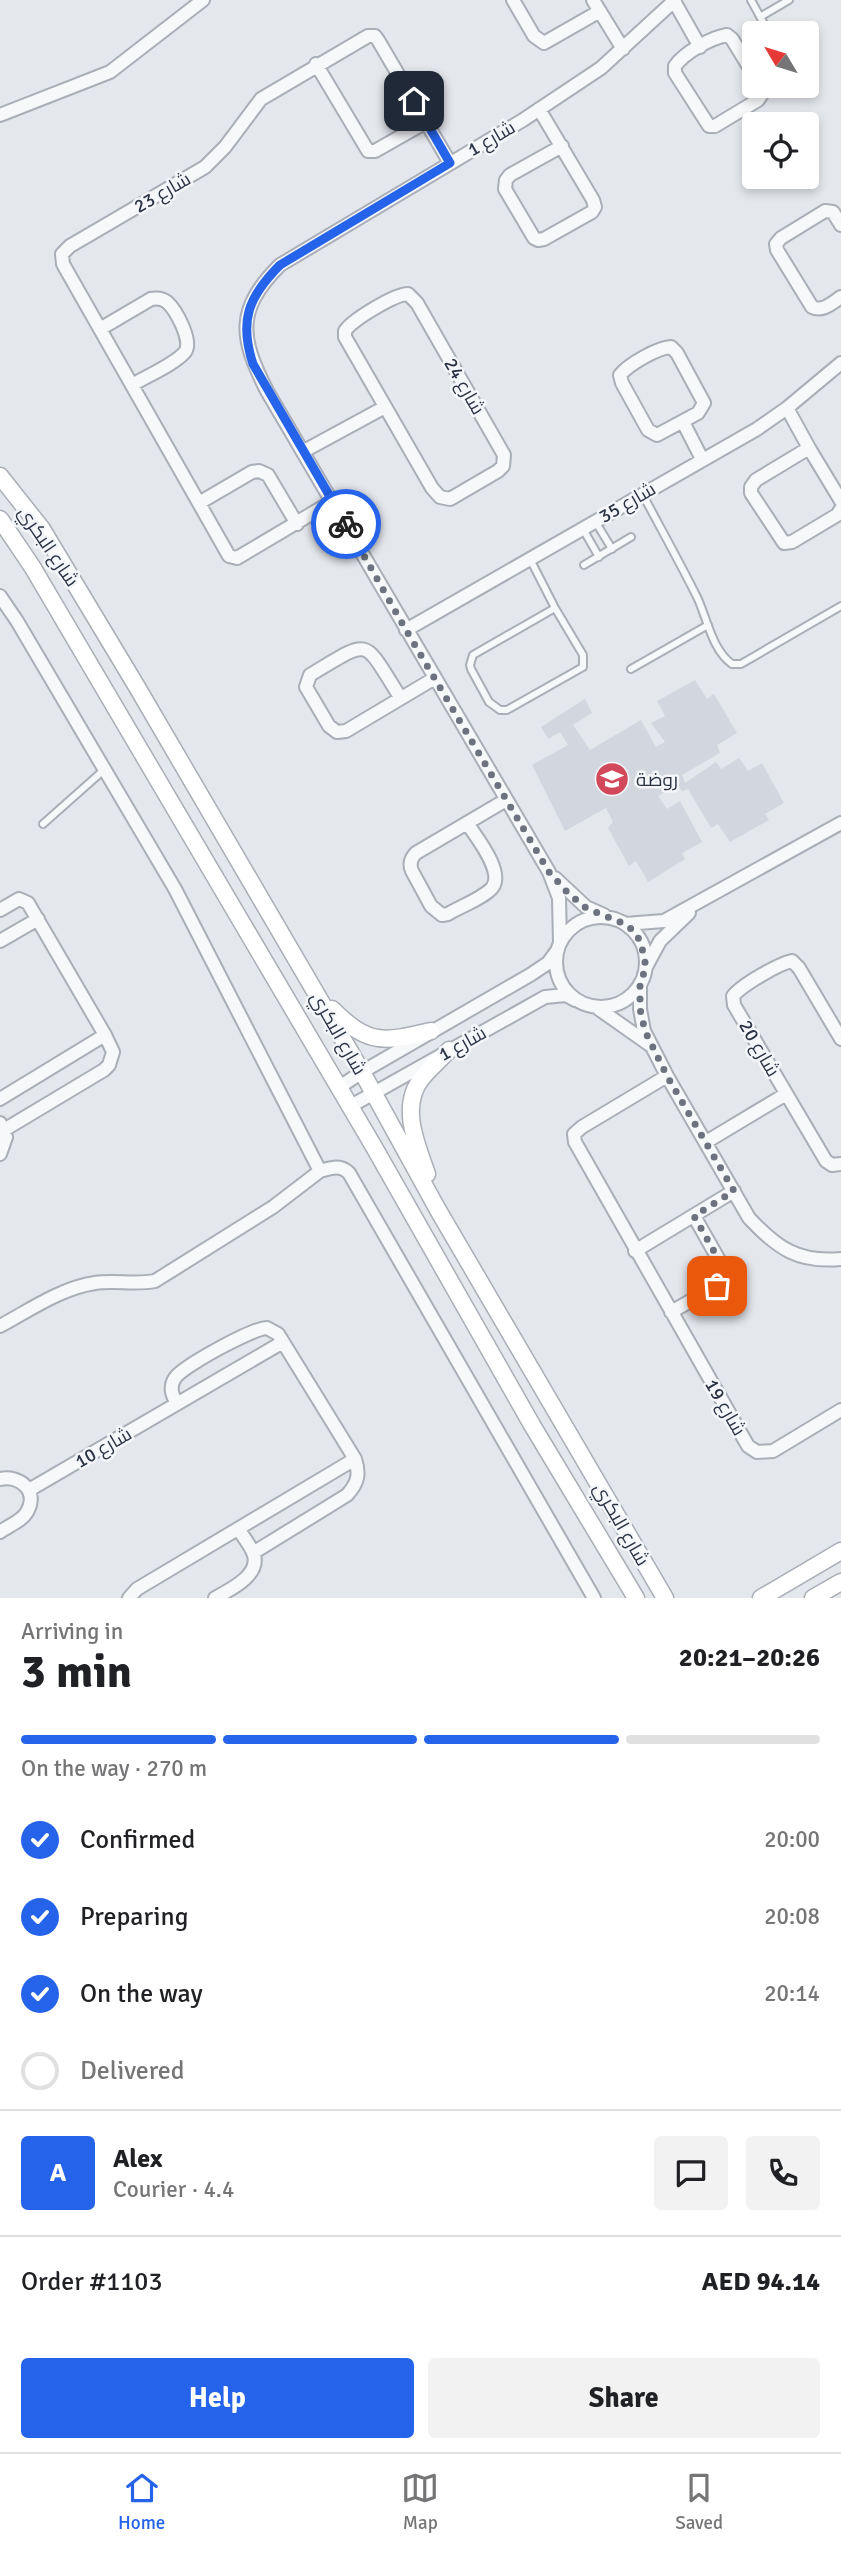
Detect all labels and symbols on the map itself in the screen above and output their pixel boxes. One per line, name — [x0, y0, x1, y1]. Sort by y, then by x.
north arrow — [742, 21, 819, 98]
pin — [384, 71, 444, 131]
street label: شارع 1 — [463, 116, 520, 163]
street label: شارع 23 — [130, 167, 196, 220]
street label: شارع 24 — [437, 354, 490, 420]
street label: شارع 35 — [595, 477, 661, 530]
courier — [311, 489, 381, 559]
street label: شارع البكري — [11, 502, 84, 593]
school or university icon: روضة — [593, 760, 631, 798]
place label: روضة — [636, 768, 678, 792]
street label: شارع البكري — [303, 988, 372, 1080]
street label: شارع 20 — [732, 1016, 785, 1082]
street label: شارع 1 — [434, 1021, 491, 1068]
pin — [687, 1256, 747, 1316]
street label: شارع 19 — [698, 1375, 751, 1441]
street label: شارع 10 — [71, 1422, 137, 1475]
street label: شارع البكري — [586, 1479, 655, 1571]

